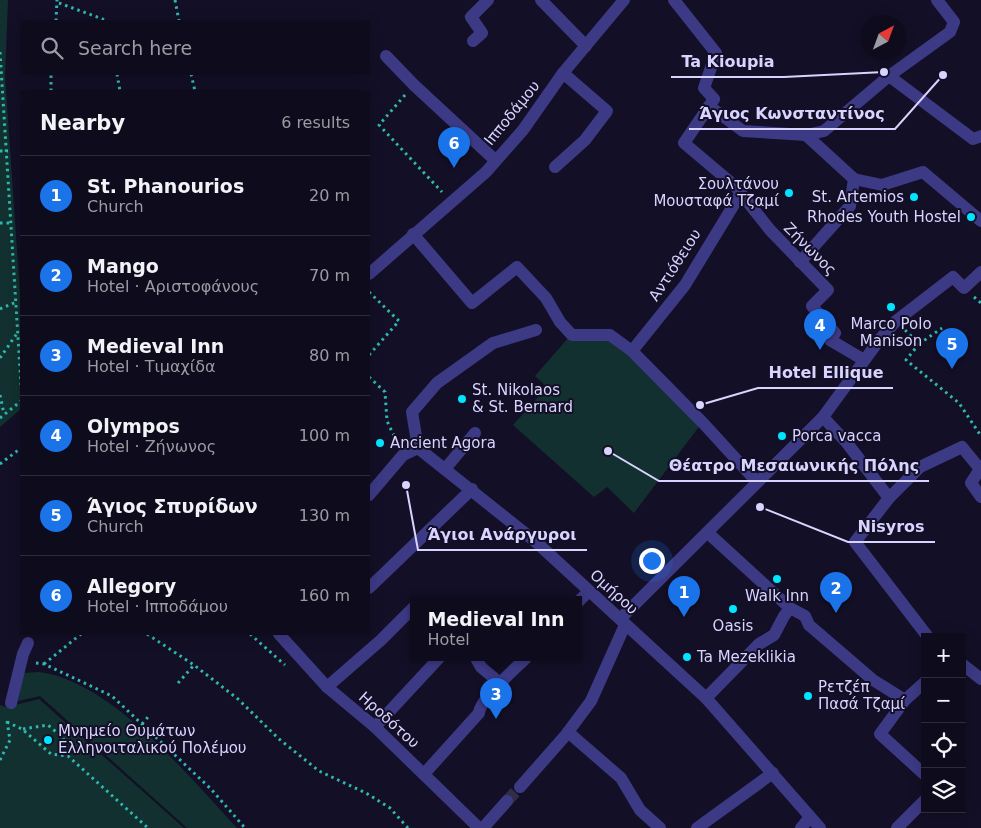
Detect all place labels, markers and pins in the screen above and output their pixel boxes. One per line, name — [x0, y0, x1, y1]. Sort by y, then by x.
callout: Ta Kioupia — [671, 46, 784, 77]
callout: Άγιος Κωνσταντίνος — [689, 98, 895, 129]
pin: 6 — [438, 127, 470, 168]
place label: Σουλτάνου Μουσταφά Τζαμί — [653, 175, 779, 210]
marker: Σουλτάνου Μουσταφά Τζαμί — [783, 187, 795, 199]
place label: St. Artemios — [812, 188, 904, 206]
marker: St. Artemios — [908, 191, 920, 203]
place label: Rhodes Youth Hostel — [807, 208, 961, 226]
marker: Rhodes Youth Hostel — [965, 211, 977, 223]
marker: Marco Polo Manison — [885, 301, 897, 313]
pin: 4 — [804, 309, 836, 350]
place label: Marco Polo Manison — [850, 315, 932, 350]
pin: 5 — [936, 328, 968, 369]
callout: Hotel Ellique — [758, 357, 893, 388]
place label: St. Nikolaos & St. Bernard — [472, 381, 573, 416]
marker: St. Nikolaos & St. Bernard — [456, 393, 468, 405]
place label: Porca vacca — [792, 427, 882, 445]
marker: Porca vacca — [776, 430, 788, 442]
place label: Ancient Agora — [390, 434, 496, 452]
marker: Ancient Agora — [374, 437, 386, 449]
callout: Θέατρο Μεσαιωνικής Πόλης — [659, 450, 929, 481]
callout: Nisyros — [848, 511, 935, 542]
callout: Άγιοι Ανάργυροι — [418, 519, 587, 550]
pin: 2 — [820, 572, 852, 613]
marker: Walk Inn — [771, 573, 783, 585]
pin: 1 — [668, 576, 700, 617]
place label: Walk Inn — [745, 587, 809, 605]
marker: Oasis — [727, 603, 739, 615]
place label: Oasis — [713, 617, 754, 635]
place label: Ta Mezeklikia — [696, 648, 796, 666]
marker: Ta Mezeklikia — [681, 651, 693, 663]
pin: 3 — [480, 678, 512, 719]
place label: Ρετζέπ Πασά Τζαμί — [818, 678, 905, 713]
marker: Ρετζέπ Πασά Τζαμί — [802, 690, 814, 702]
place label: Μνημείο Θυμάτων Ελληνοιταλικού Πολέμου — [58, 722, 247, 757]
marker: Μνημείο Θυμάτων Ελληνοιταλικού Πολέμου — [42, 734, 54, 746]

